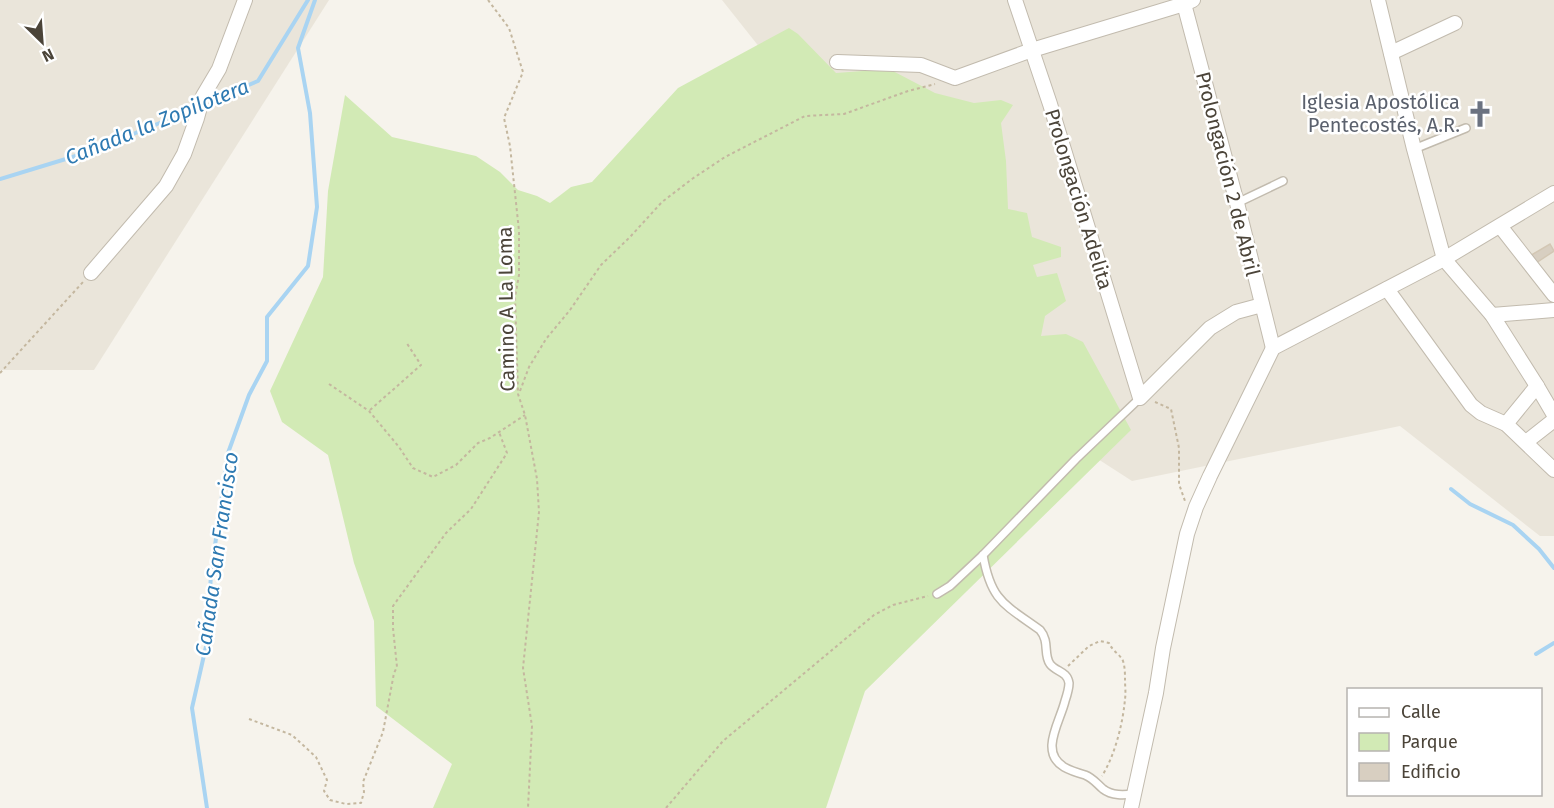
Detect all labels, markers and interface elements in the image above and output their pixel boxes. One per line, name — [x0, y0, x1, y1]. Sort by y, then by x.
north arrow — [12, 12, 72, 72]
text: N — [39, 44, 57, 66]
street label: Prolongación 2 de Abril — [1191, 69, 1265, 279]
water label: Cañada la Zopilotera — [61, 73, 253, 171]
place label: Iglesia Apostólica Pentecostés, A.R. — [1301, 90, 1460, 137]
church icon: Iglesia Apostólica Pentecostés, A.R. — [1465, 99, 1495, 129]
street label: Prolongación Adelita — [1040, 106, 1118, 292]
street label: Camino A La Loma — [493, 226, 519, 392]
water label: Cañada San Francisco — [190, 450, 244, 658]
legend — [1347, 688, 1542, 796]
text: Calle — [1401, 701, 1441, 723]
text: Parque — [1401, 731, 1458, 753]
text: Edificio — [1401, 761, 1461, 783]

